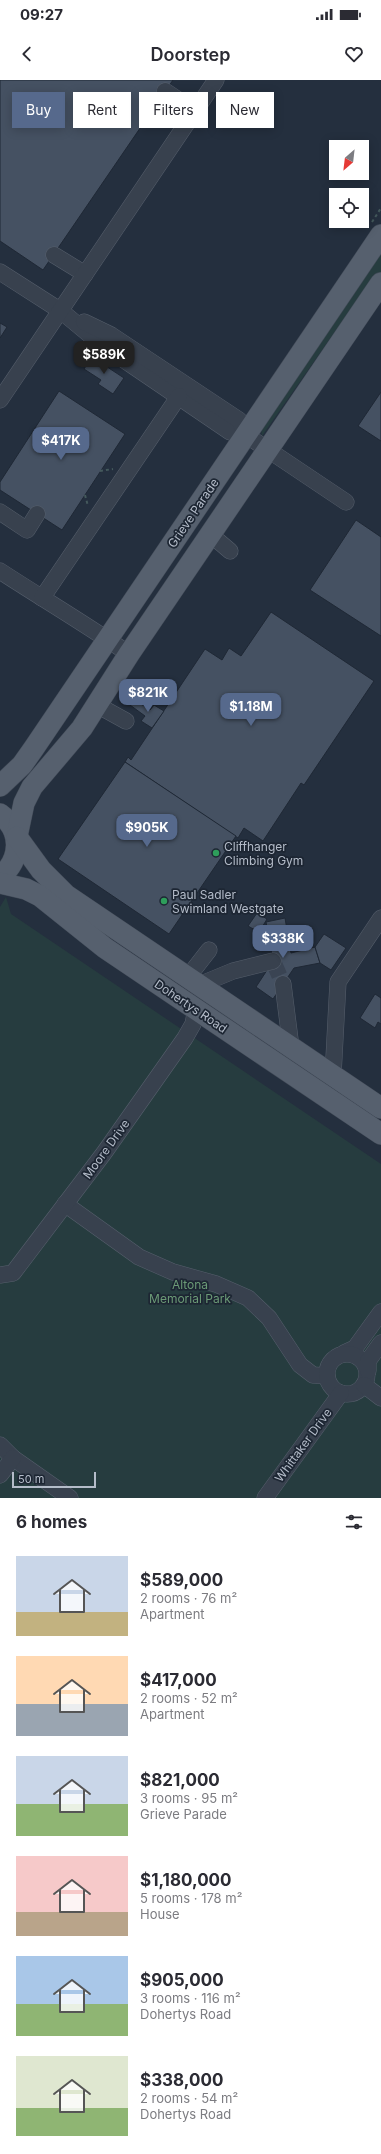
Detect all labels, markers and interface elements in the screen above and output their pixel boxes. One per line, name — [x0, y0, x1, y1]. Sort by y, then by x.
text: 09:27 — [20, 5, 63, 24]
icon: back — [16, 43, 38, 65]
icon: heart — [343, 43, 365, 65]
text: Doorstep — [150, 44, 231, 65]
chip: Buy — [12, 92, 65, 128]
chip: Rent — [73, 92, 131, 128]
chip: Filters — [139, 92, 208, 128]
chip: New — [216, 92, 274, 128]
north arrow — [329, 140, 369, 180]
map controls — [329, 140, 369, 228]
button: locate — [329, 188, 369, 228]
pin: $589K — [76, 341, 132, 375]
text: $589K — [82, 346, 126, 362]
pin: $417K — [33, 427, 89, 461]
text: $417K — [41, 432, 81, 448]
street label: Grieve Parade — [164, 476, 222, 550]
pin: $821K — [120, 679, 176, 713]
text: $821K — [128, 684, 168, 700]
pin: $1.18M — [218, 693, 284, 727]
text: $1.18M — [229, 698, 273, 714]
pin: $905K — [119, 814, 175, 848]
text: $905K — [125, 819, 169, 835]
place label: Cliffhanger Climbing Gym — [224, 839, 303, 868]
marker: Cliffhanger Climbing Gym — [211, 848, 221, 858]
place label: Paul Sadler Swimland Westgate — [172, 887, 284, 916]
marker: Paul Sadler Swimland Westgate — [159, 896, 169, 906]
pin: $338K — [255, 925, 311, 959]
text: $338K — [261, 930, 305, 946]
street label: Dohertys Road — [152, 976, 230, 1036]
street label: Moore Drive — [79, 1116, 133, 1182]
park label: Altona Memorial Park — [149, 1277, 231, 1306]
street label: Whittaker Drive — [271, 1405, 335, 1485]
scale bar — [12, 1470, 96, 1489]
text: 50 m — [18, 1472, 44, 1486]
icon: filters — [343, 1511, 365, 1533]
text: 6 homes — [16, 1512, 87, 1532]
text: $589,000 — [140, 1570, 223, 1590]
icon: home — [48, 1572, 96, 1620]
text: 2 rooms · 76 m² — [140, 1590, 237, 1606]
text: Apartment — [140, 1606, 205, 1622]
text: $417,000 — [140, 1670, 217, 1690]
icon: home — [48, 1672, 96, 1720]
text: 2 rooms · 52 m² — [140, 1690, 238, 1706]
text: Apartment — [140, 1706, 205, 1722]
text: $821,000 — [140, 1770, 220, 1790]
icon: home — [48, 1772, 96, 1820]
text: 3 rooms · 95 m² — [140, 1790, 238, 1806]
text: Grieve Parade — [140, 1806, 227, 1822]
text: $1,180,000 — [140, 1870, 232, 1890]
icon: home — [48, 1872, 96, 1920]
text: 5 rooms · 178 m² — [140, 1890, 242, 1906]
text: House — [140, 1906, 180, 1922]
text: $905,000 — [140, 1970, 224, 1990]
icon: home — [48, 1972, 96, 2020]
text: 3 rooms · 116 m² — [140, 1990, 241, 2006]
text: Dohertys Road — [140, 2006, 231, 2022]
text: $338,000 — [140, 2070, 223, 2090]
icon: home — [48, 2072, 96, 2120]
text: 2 rooms · 54 m² — [140, 2090, 238, 2106]
text: Dohertys Road — [140, 2106, 231, 2122]

